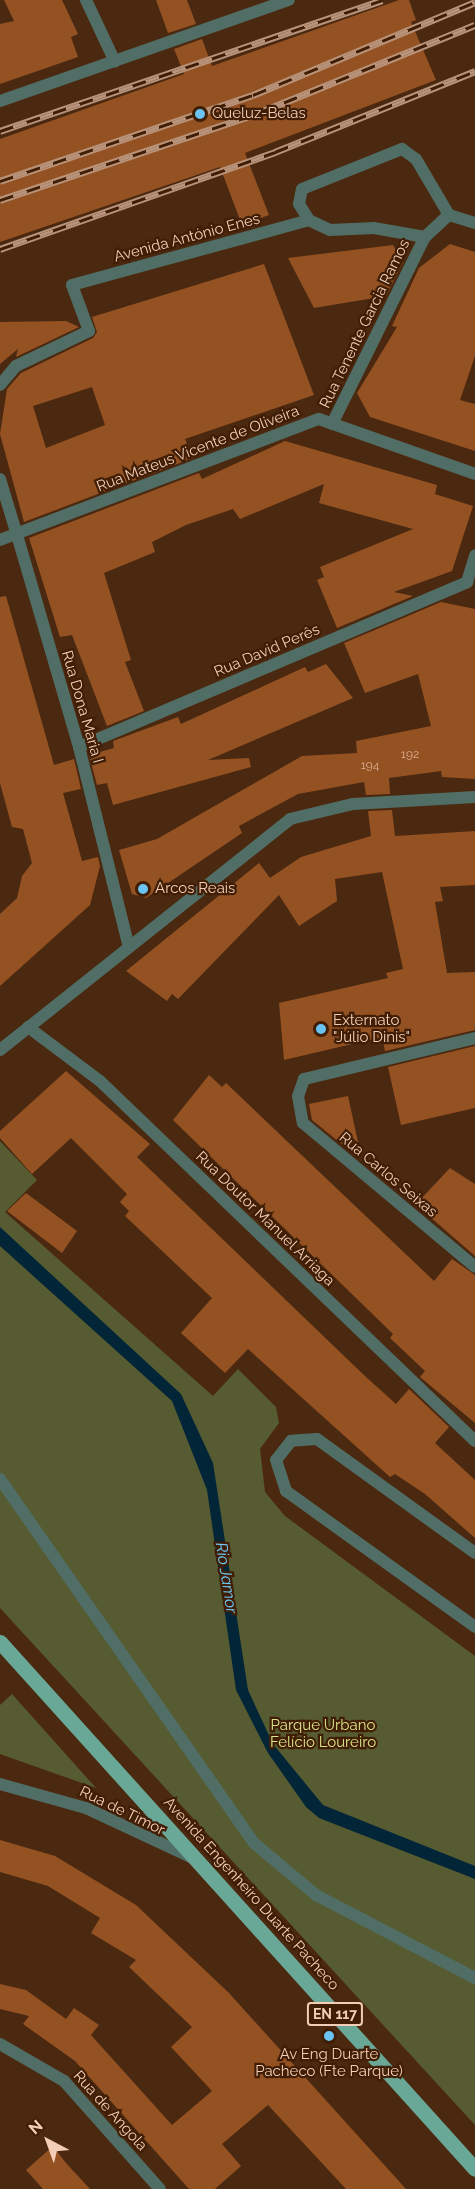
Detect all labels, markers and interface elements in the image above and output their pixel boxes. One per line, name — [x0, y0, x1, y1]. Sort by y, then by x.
place label: Queluz-Belas — [212, 105, 306, 123]
marker: Queluz-Belas — [193, 107, 207, 121]
street label: Avenida António Enes — [112, 210, 262, 266]
street label: Rua Tenente Garcia Ramos — [316, 237, 414, 411]
street label: Rua Mateus Vicente de Oliveira — [94, 402, 302, 496]
street label: Rua David Perês — [212, 621, 322, 681]
street label: Rua Dona Maria I — [57, 649, 107, 765]
house number: 192 — [401, 748, 419, 762]
house number: 194 — [361, 759, 379, 773]
place label: Arcos Reais — [155, 880, 235, 898]
marker: Arcos Reais — [136, 882, 150, 896]
place label: Externato "Júlio Dinis" — [333, 1011, 410, 1046]
marker: Externato "Júlio Dinis" — [314, 1022, 328, 1036]
street label: Rua Carlos Seixas — [335, 1129, 441, 1221]
street label: Rua Doutor Manuel Arriaga — [191, 1147, 339, 1291]
water label: Rio Jamor — [211, 1541, 241, 1615]
park label: Parque Urbano Felício Loureiro — [270, 1716, 376, 1751]
street label: Rua de Timor — [76, 1783, 168, 1839]
street label: Avenida Engenheiro Duarte Pacheco — [159, 1794, 343, 1994]
road number: EN 117 — [306, 2003, 364, 2025]
marker: Av Eng Duarte Pacheco (Fte Parque) — [322, 2029, 336, 2043]
place label: Av Eng Duarte Pacheco (Fte Parque) — [255, 2045, 403, 2080]
street label: Rua de Angola — [69, 2067, 151, 2155]
north arrow — [18, 2111, 78, 2171]
text: N — [25, 2116, 47, 2138]

